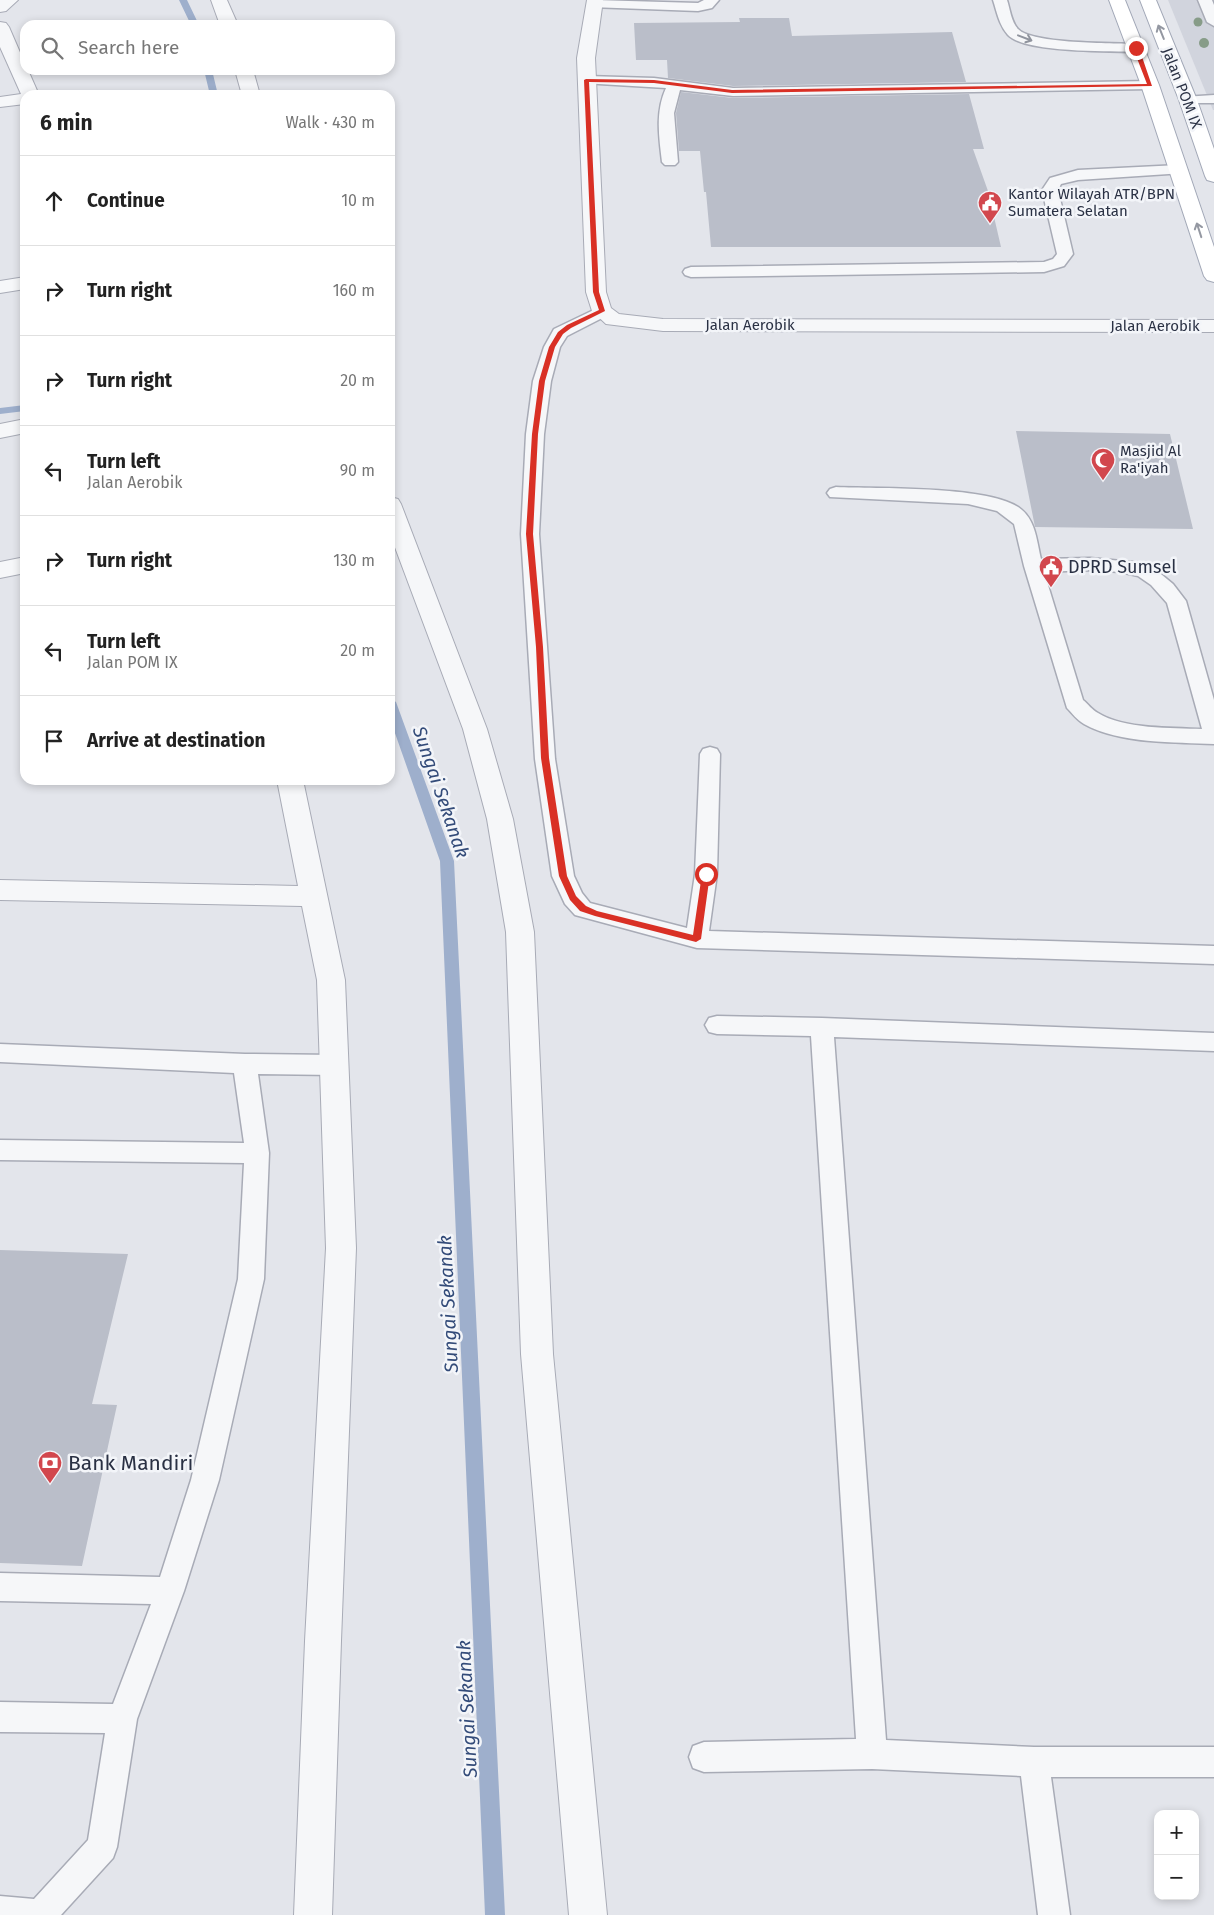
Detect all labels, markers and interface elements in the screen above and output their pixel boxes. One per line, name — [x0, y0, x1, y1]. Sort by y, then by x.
search box — [20, 20, 395, 75]
one-way arrow — [1155, 25, 1165, 40]
icon: search — [38, 34, 66, 62]
one-way arrow — [1017, 34, 1032, 44]
text: Search here — [78, 36, 179, 59]
route end — [1125, 37, 1148, 60]
street label: Jalan POM IX — [1158, 45, 1206, 132]
text: 6 min — [40, 110, 93, 136]
text: Walk · 430 m — [285, 113, 375, 132]
place label: Kantor Wilayah ATR/BPN Sumatera Selatan — [1008, 185, 1175, 220]
icon: ahead — [40, 187, 68, 215]
text: Continue — [87, 189, 165, 212]
public building icon: Kantor Wilayah ATR/BPN Sumatera Selatan — [977, 190, 1003, 224]
text: 10 m — [341, 191, 375, 210]
one-way arrow — [1193, 222, 1203, 238]
icon: right — [40, 277, 68, 305]
text: Turn right — [87, 279, 172, 302]
text: 160 m — [333, 281, 375, 300]
street label: Jalan Aerobik — [705, 316, 795, 334]
street label: Jalan Aerobik — [1110, 317, 1200, 335]
icon: right — [40, 367, 68, 395]
text: Turn right — [87, 369, 172, 392]
text: 20 m — [340, 371, 375, 390]
place label: Masjid Al Ra'iyah — [1120, 442, 1182, 477]
mosque icon: Masjid Al Ra'iyah — [1090, 447, 1116, 481]
text: Turn left — [87, 450, 161, 473]
icon: left — [40, 457, 68, 485]
text: 90 m — [340, 461, 375, 480]
text: Jalan Aerobik — [87, 473, 183, 492]
icon: right — [40, 547, 68, 575]
text: Turn right — [87, 549, 172, 572]
text: 130 m — [333, 551, 375, 570]
public building icon: DPRD Sumsel — [1038, 554, 1064, 588]
place label: DPRD Sumsel — [1068, 556, 1177, 578]
text: Turn left — [87, 630, 161, 653]
icon: left — [40, 637, 68, 665]
text: 20 m — [340, 641, 375, 660]
text: Jalan POM IX — [87, 653, 178, 672]
water label: Sungai Sekanak — [407, 722, 474, 861]
icon: arrive — [40, 727, 68, 755]
text: Arrive at destination — [87, 729, 266, 752]
route start — [695, 863, 718, 886]
water label: Sungai Sekanak — [433, 1235, 463, 1374]
bank icon: Bank Mandiri — [37, 1450, 63, 1484]
place label: Bank Mandiri — [68, 1450, 193, 1476]
water label: Sungai Sekanak — [452, 1640, 482, 1779]
map controls — [1154, 1810, 1199, 1900]
button: + — [1154, 1810, 1199, 1855]
button: − — [1154, 1855, 1199, 1900]

